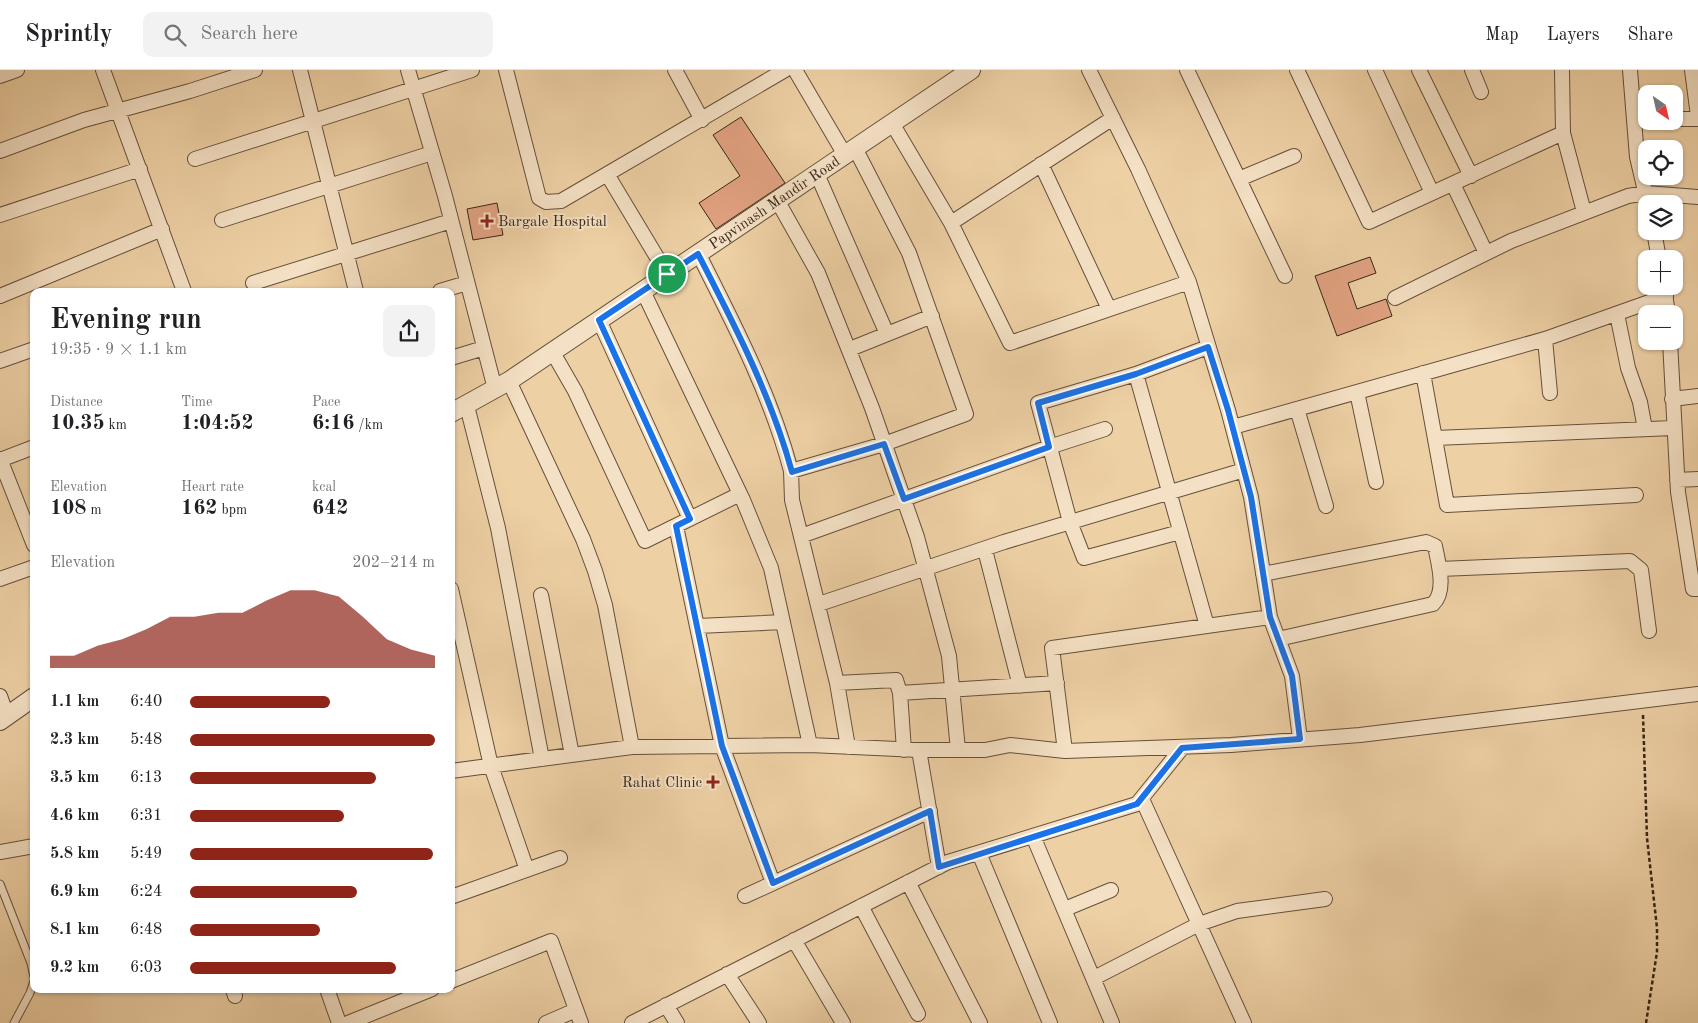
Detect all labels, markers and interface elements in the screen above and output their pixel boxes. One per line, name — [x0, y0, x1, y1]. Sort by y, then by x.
search box — [143, 12, 493, 57]
icon: search — [161, 21, 189, 49]
text: Sprintly — [25, 23, 113, 47]
text: Search here — [201, 25, 298, 44]
text: Map — [1485, 26, 1519, 44]
text: Layers — [1547, 26, 1599, 44]
text: Share — [1627, 26, 1673, 44]
north arrow — [1638, 85, 1682, 130]
map controls — [1638, 85, 1683, 350]
button: locate — [1638, 140, 1683, 185]
street label: Papvinash Mandir Road — [707, 154, 843, 253]
button: layers — [1638, 195, 1683, 240]
marker: Bargale Hospital — [480, 214, 494, 228]
place label: Bargale Hospital — [498, 215, 607, 230]
button: + — [1638, 250, 1683, 295]
pin — [646, 253, 688, 295]
icon: arrive — [653, 260, 681, 288]
button: share — [383, 305, 435, 357]
button: − — [1638, 305, 1683, 350]
text: Evening run — [50, 307, 202, 335]
text: 19:35 · 9 × 1.1 km — [50, 342, 187, 358]
text: Distance — [50, 395, 103, 409]
text: Time — [181, 395, 212, 409]
text: Pace — [312, 395, 340, 409]
text: 10.35 — [50, 413, 105, 434]
text: 1:04:52 — [181, 413, 254, 434]
text: 6:16 — [312, 413, 354, 434]
text: km — [105, 418, 127, 432]
text: /km — [354, 418, 383, 432]
text: Elevation — [50, 480, 107, 494]
text: Heart rate — [181, 480, 244, 494]
text: kcal — [312, 480, 336, 494]
text: 108 — [50, 498, 87, 519]
text: 162 — [181, 498, 218, 519]
text: 642 — [312, 498, 349, 519]
text: m — [87, 503, 102, 517]
text: bpm — [218, 503, 247, 517]
text: Elevation — [50, 555, 115, 571]
text: 202–214 m — [352, 555, 435, 571]
text: 1.1 km — [50, 694, 99, 710]
text: 6:40 — [130, 694, 162, 710]
text: 2.3 km — [50, 732, 99, 748]
text: 5:48 — [130, 732, 162, 748]
text: 3.5 km — [50, 770, 99, 786]
text: 6:13 — [130, 770, 162, 786]
marker: Rahat Clinic — [706, 775, 720, 789]
place label: Rahat Clinic — [622, 776, 702, 791]
text: 4.6 km — [50, 808, 99, 824]
text: 6:31 — [130, 808, 162, 824]
text: 5.8 km — [50, 846, 99, 862]
text: 5:49 — [130, 846, 162, 862]
text: 6.9 km — [50, 884, 99, 900]
text: 6:24 — [130, 884, 162, 900]
text: 8.1 km — [50, 922, 99, 938]
text: 6:48 — [130, 922, 162, 938]
text: 9.2 km — [50, 960, 99, 976]
text: 6:03 — [130, 960, 162, 976]

